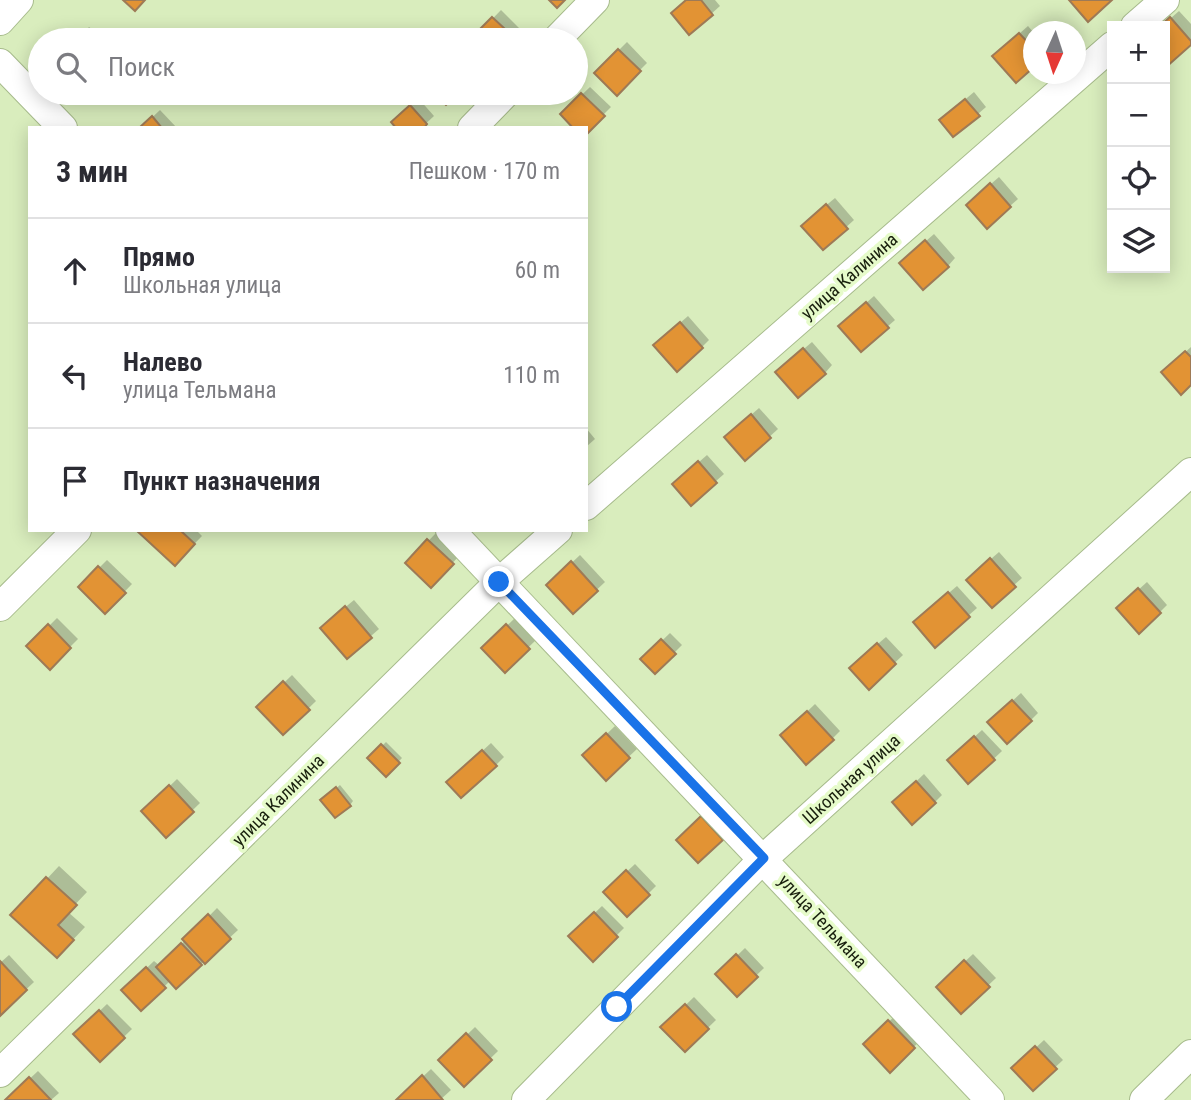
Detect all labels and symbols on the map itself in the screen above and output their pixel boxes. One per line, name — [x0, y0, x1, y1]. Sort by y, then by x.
north arrow — [1023, 21, 1086, 84]
street label: улица Калинина — [797, 228, 901, 324]
route end — [483, 566, 514, 597]
street label: Школьная улица — [798, 730, 904, 828]
street label: улица Калинина — [228, 750, 328, 850]
street label: улица Тельмана — [774, 870, 872, 972]
route start — [601, 991, 632, 1022]

